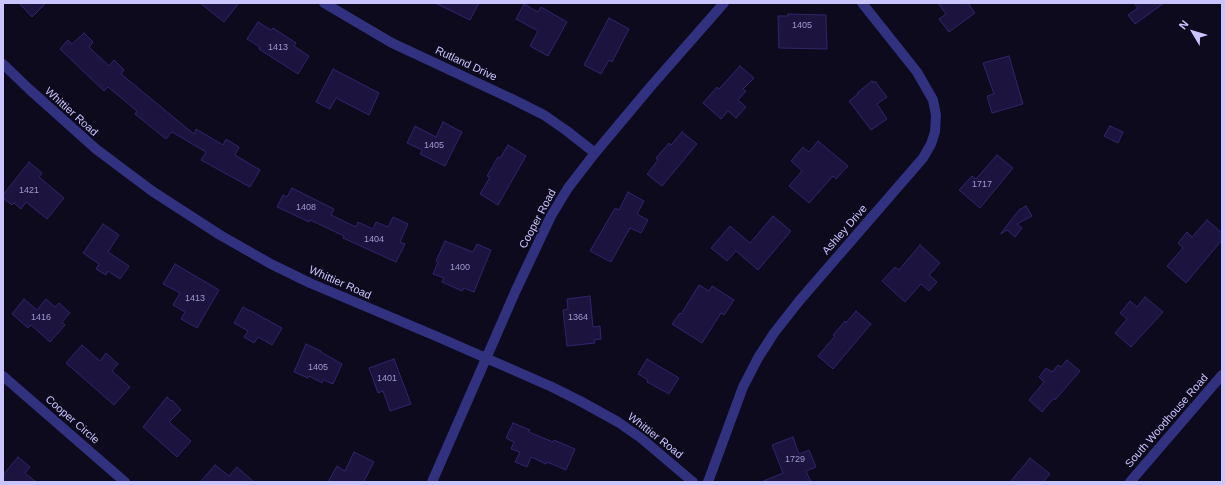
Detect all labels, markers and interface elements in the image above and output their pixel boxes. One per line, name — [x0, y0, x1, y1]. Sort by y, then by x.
north arrow — [1173, 12, 1213, 52]
text: N — [1176, 18, 1191, 31]
house number: 1405 — [792, 21, 812, 31]
house number: 1413 — [268, 43, 288, 53]
street label: Rutland Drive — [433, 44, 499, 84]
street label: Whittier Road — [42, 85, 100, 139]
house number: 1405 — [424, 141, 444, 151]
house number: 1717 — [972, 180, 992, 190]
house number: 1421 — [19, 186, 39, 196]
street label: Cooper Road — [517, 187, 559, 251]
street label: Ashley Drive — [820, 202, 870, 258]
house number: 1408 — [296, 203, 316, 213]
house number: 1404 — [364, 235, 384, 245]
street label: Whittier Road — [307, 263, 373, 303]
house number: 1400 — [450, 263, 470, 273]
house number: 1413 — [185, 294, 205, 304]
house number: 1416 — [31, 313, 51, 323]
house number: 1364 — [568, 313, 588, 323]
house number: 1405 — [308, 363, 328, 373]
street label: South Woodhouse Road — [1123, 372, 1211, 470]
house number: 1401 — [377, 374, 397, 384]
street label: Cooper Circle — [42, 393, 102, 447]
street label: Whittier Road — [625, 410, 685, 462]
house number: 1729 — [785, 455, 805, 465]

